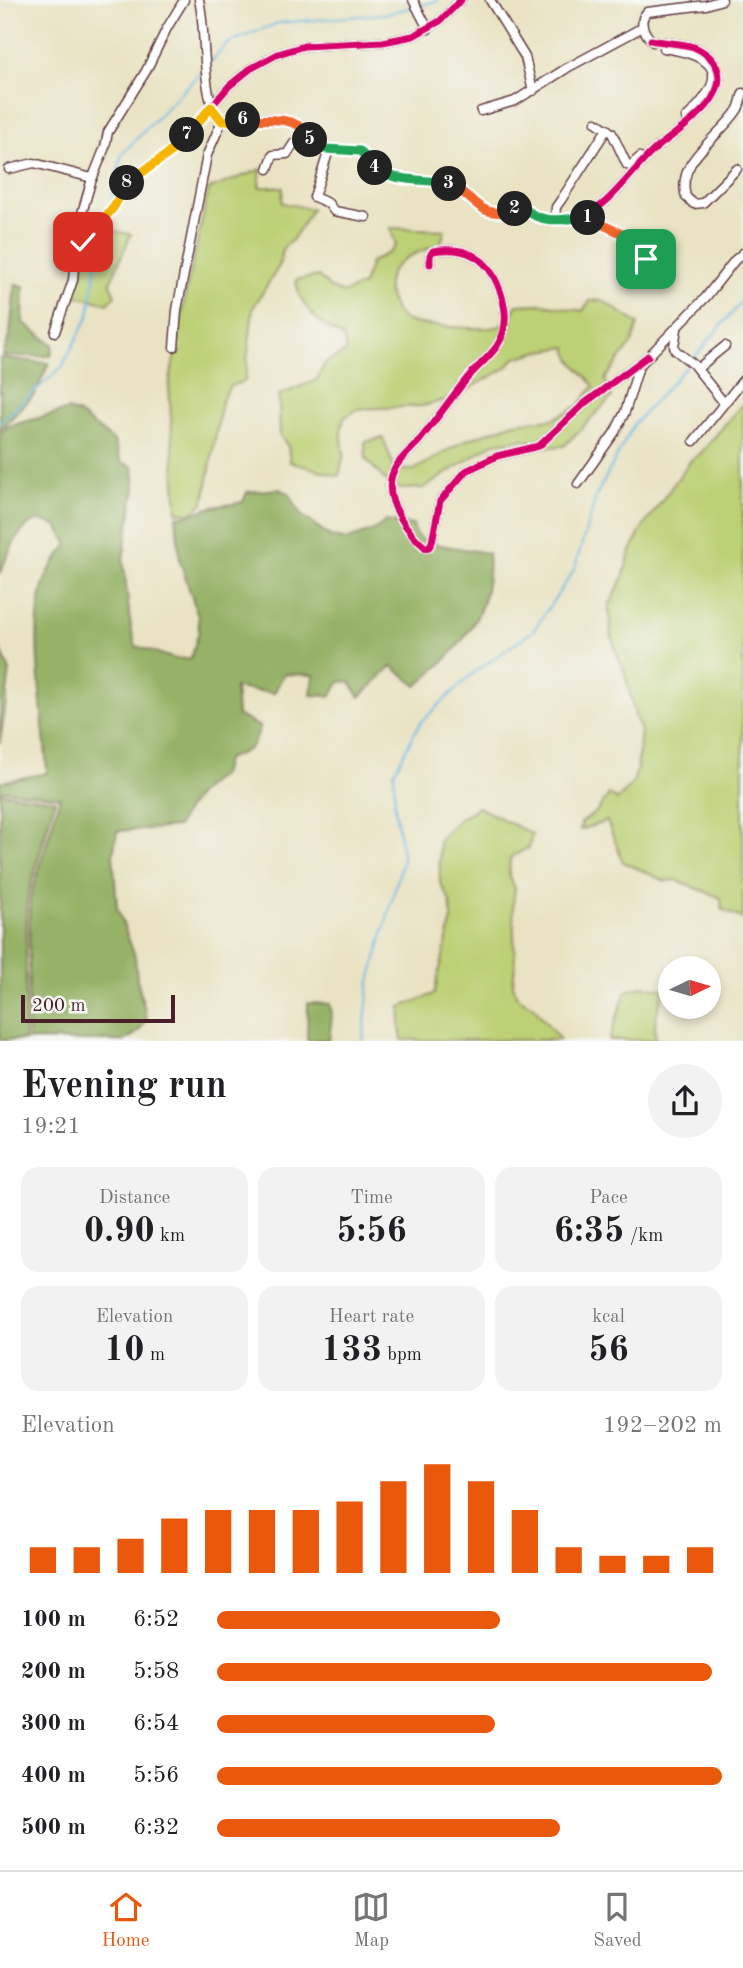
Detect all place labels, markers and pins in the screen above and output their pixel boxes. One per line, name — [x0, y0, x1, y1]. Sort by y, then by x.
pin: 6 — [226, 102, 260, 138]
pin: 7 — [170, 118, 204, 152]
pin: 5 — [292, 122, 328, 158]
pin: 4 — [358, 150, 392, 186]
pin: 8 — [110, 166, 144, 200]
pin: 3 — [432, 166, 466, 202]
pin: 2 — [498, 192, 532, 227]
pin: 1 — [570, 200, 606, 235]
pin — [53, 212, 113, 272]
pin — [616, 229, 676, 289]

